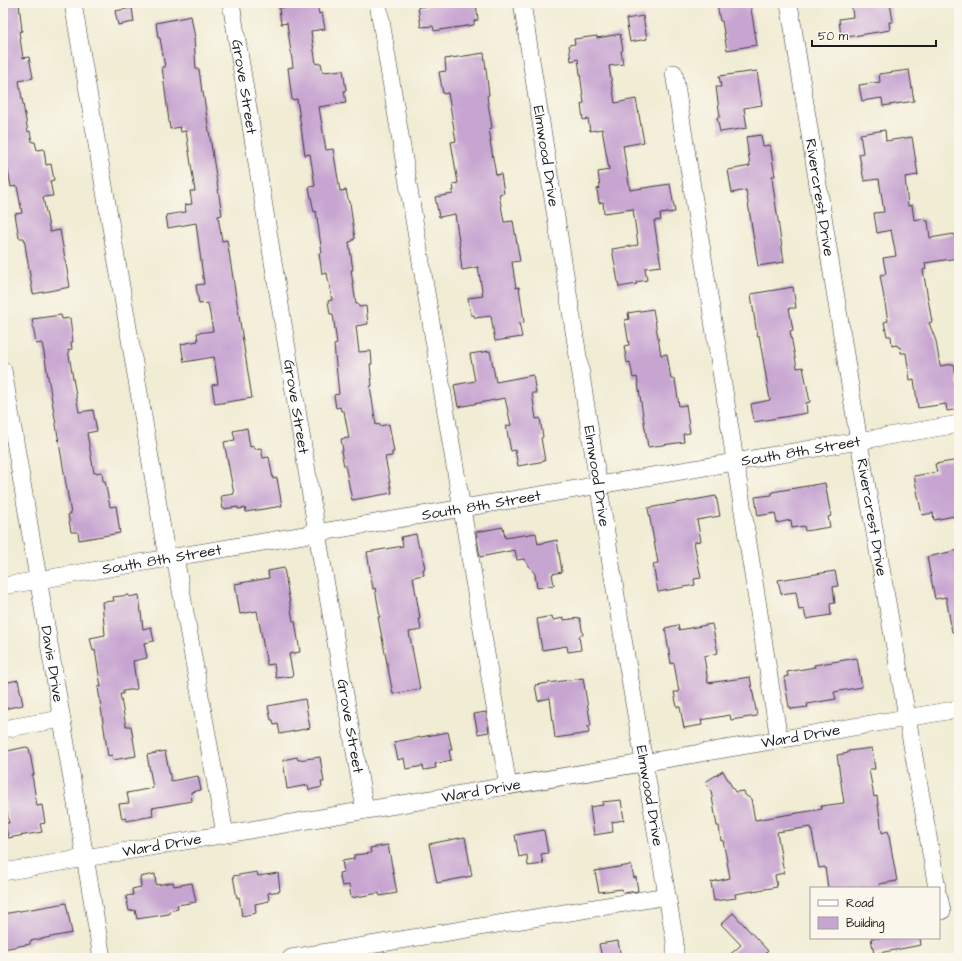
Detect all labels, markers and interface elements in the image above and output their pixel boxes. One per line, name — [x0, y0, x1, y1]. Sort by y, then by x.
scale bar — [812, 22, 936, 48]
text: 50 m — [818, 28, 849, 45]
street label: Grove Street — [227, 38, 263, 136]
street label: Elmwood Drive — [528, 104, 565, 208]
street label: Rivercrest Drive — [800, 137, 840, 258]
street label: Grove Street — [279, 358, 315, 455]
street label: Elmwood Drive — [579, 424, 615, 528]
street label: South 8th Street — [739, 430, 862, 471]
street label: Rivercrest Drive — [852, 457, 893, 578]
street label: South 8th Street — [420, 485, 543, 525]
street label: South 8th Street — [100, 539, 223, 580]
street label: Davis Drive — [36, 624, 69, 704]
street label: Grove Street — [332, 677, 369, 775]
street label: Ward Drive — [759, 719, 842, 753]
street label: Elmwood Drive — [631, 744, 669, 848]
street label: Ward Drive — [440, 773, 522, 808]
street label: Ward Drive — [121, 828, 203, 862]
legend — [810, 887, 940, 939]
text: Road — [846, 895, 874, 912]
text: Building — [846, 915, 884, 933]

